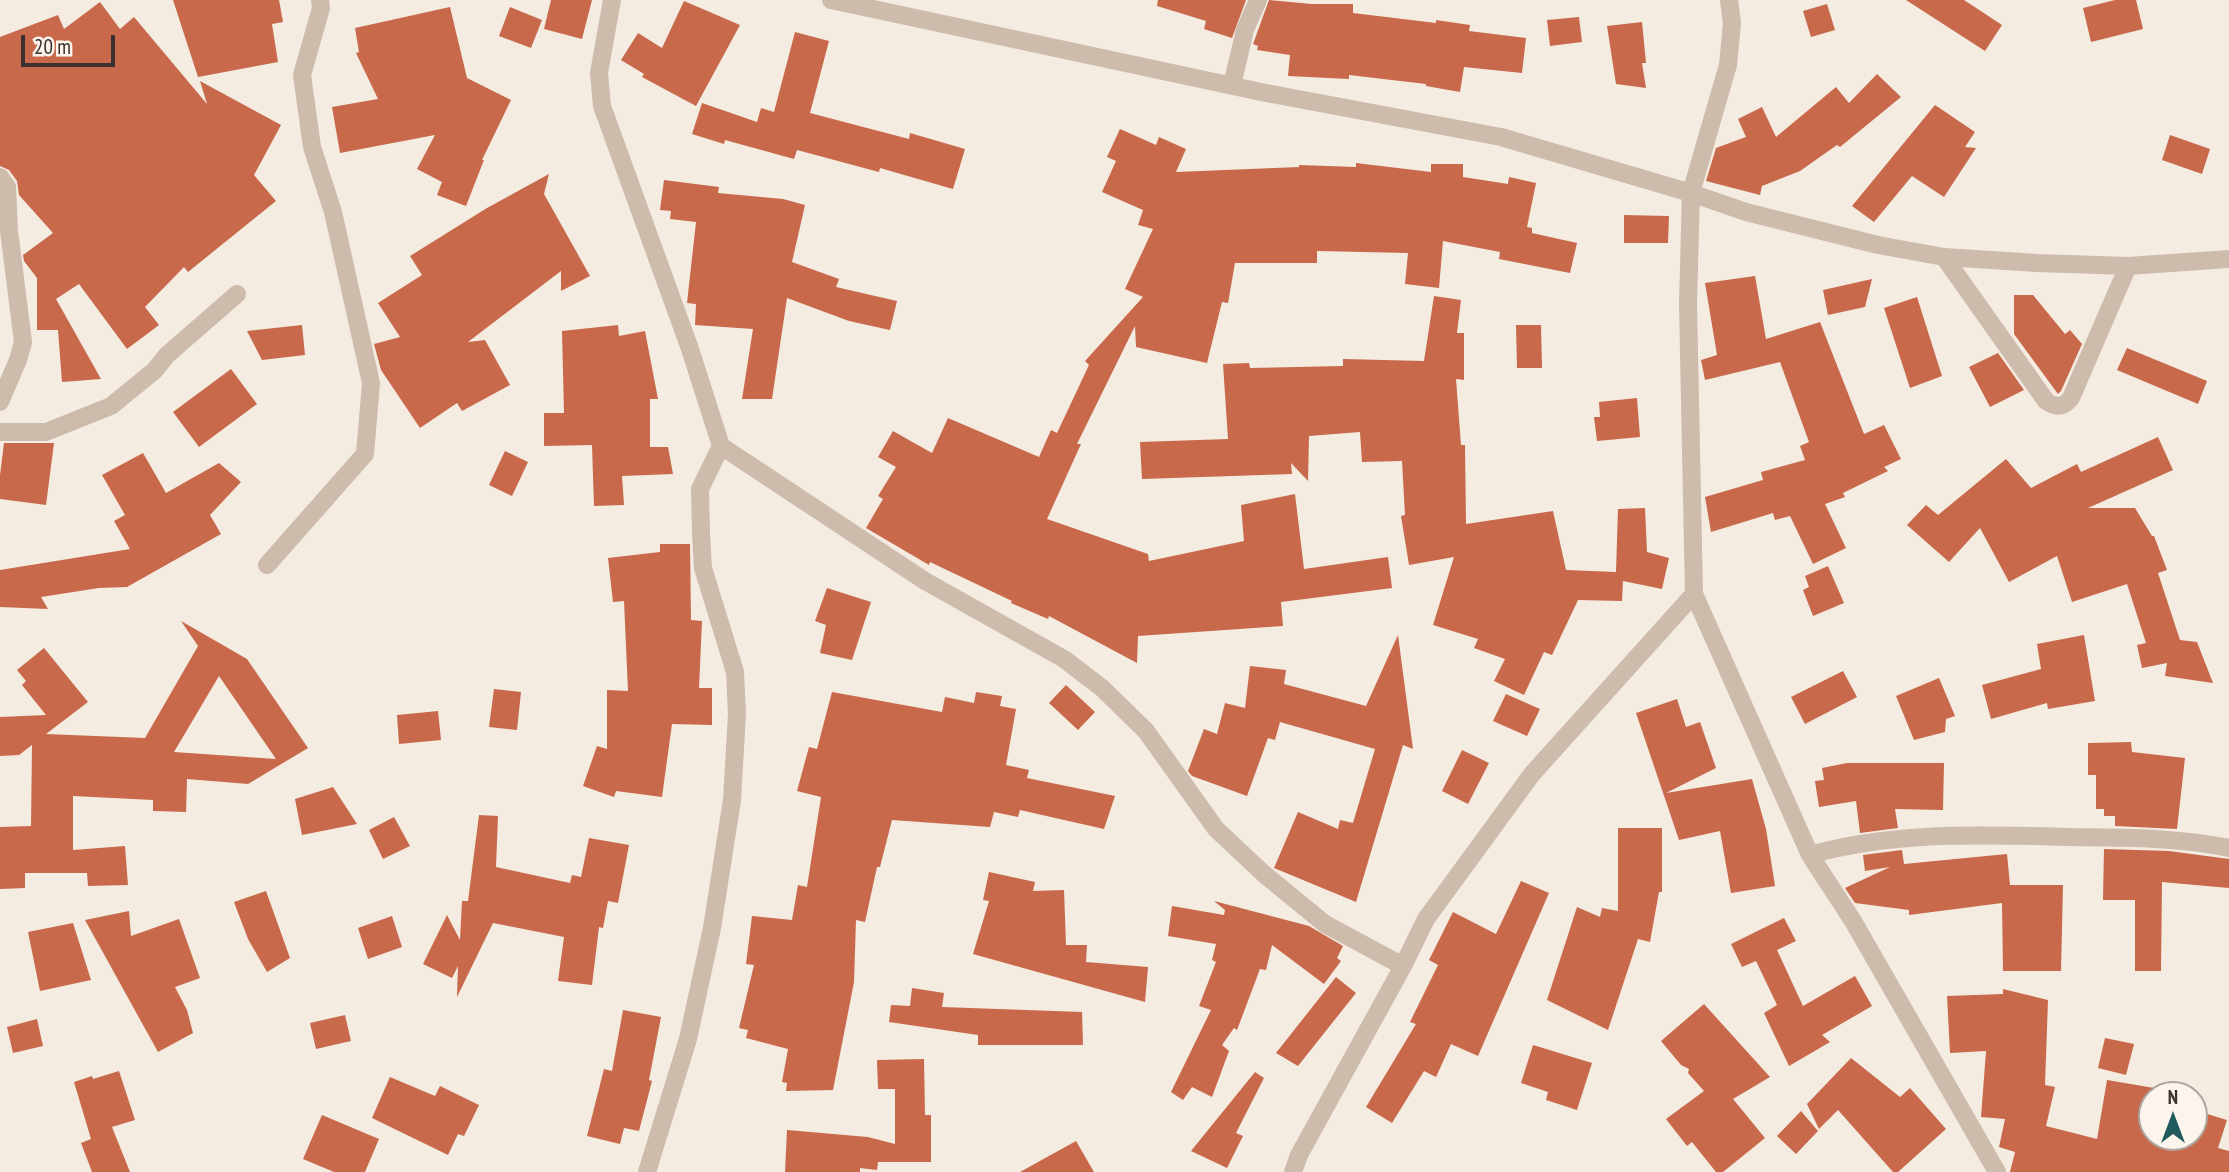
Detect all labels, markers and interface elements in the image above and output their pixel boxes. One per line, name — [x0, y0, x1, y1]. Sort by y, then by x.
scale bar — [24, 21, 119, 65]
text: 20 m — [34, 33, 71, 60]
north arrow — [2138, 1081, 2208, 1151]
text: N — [2168, 1085, 2178, 1109]

